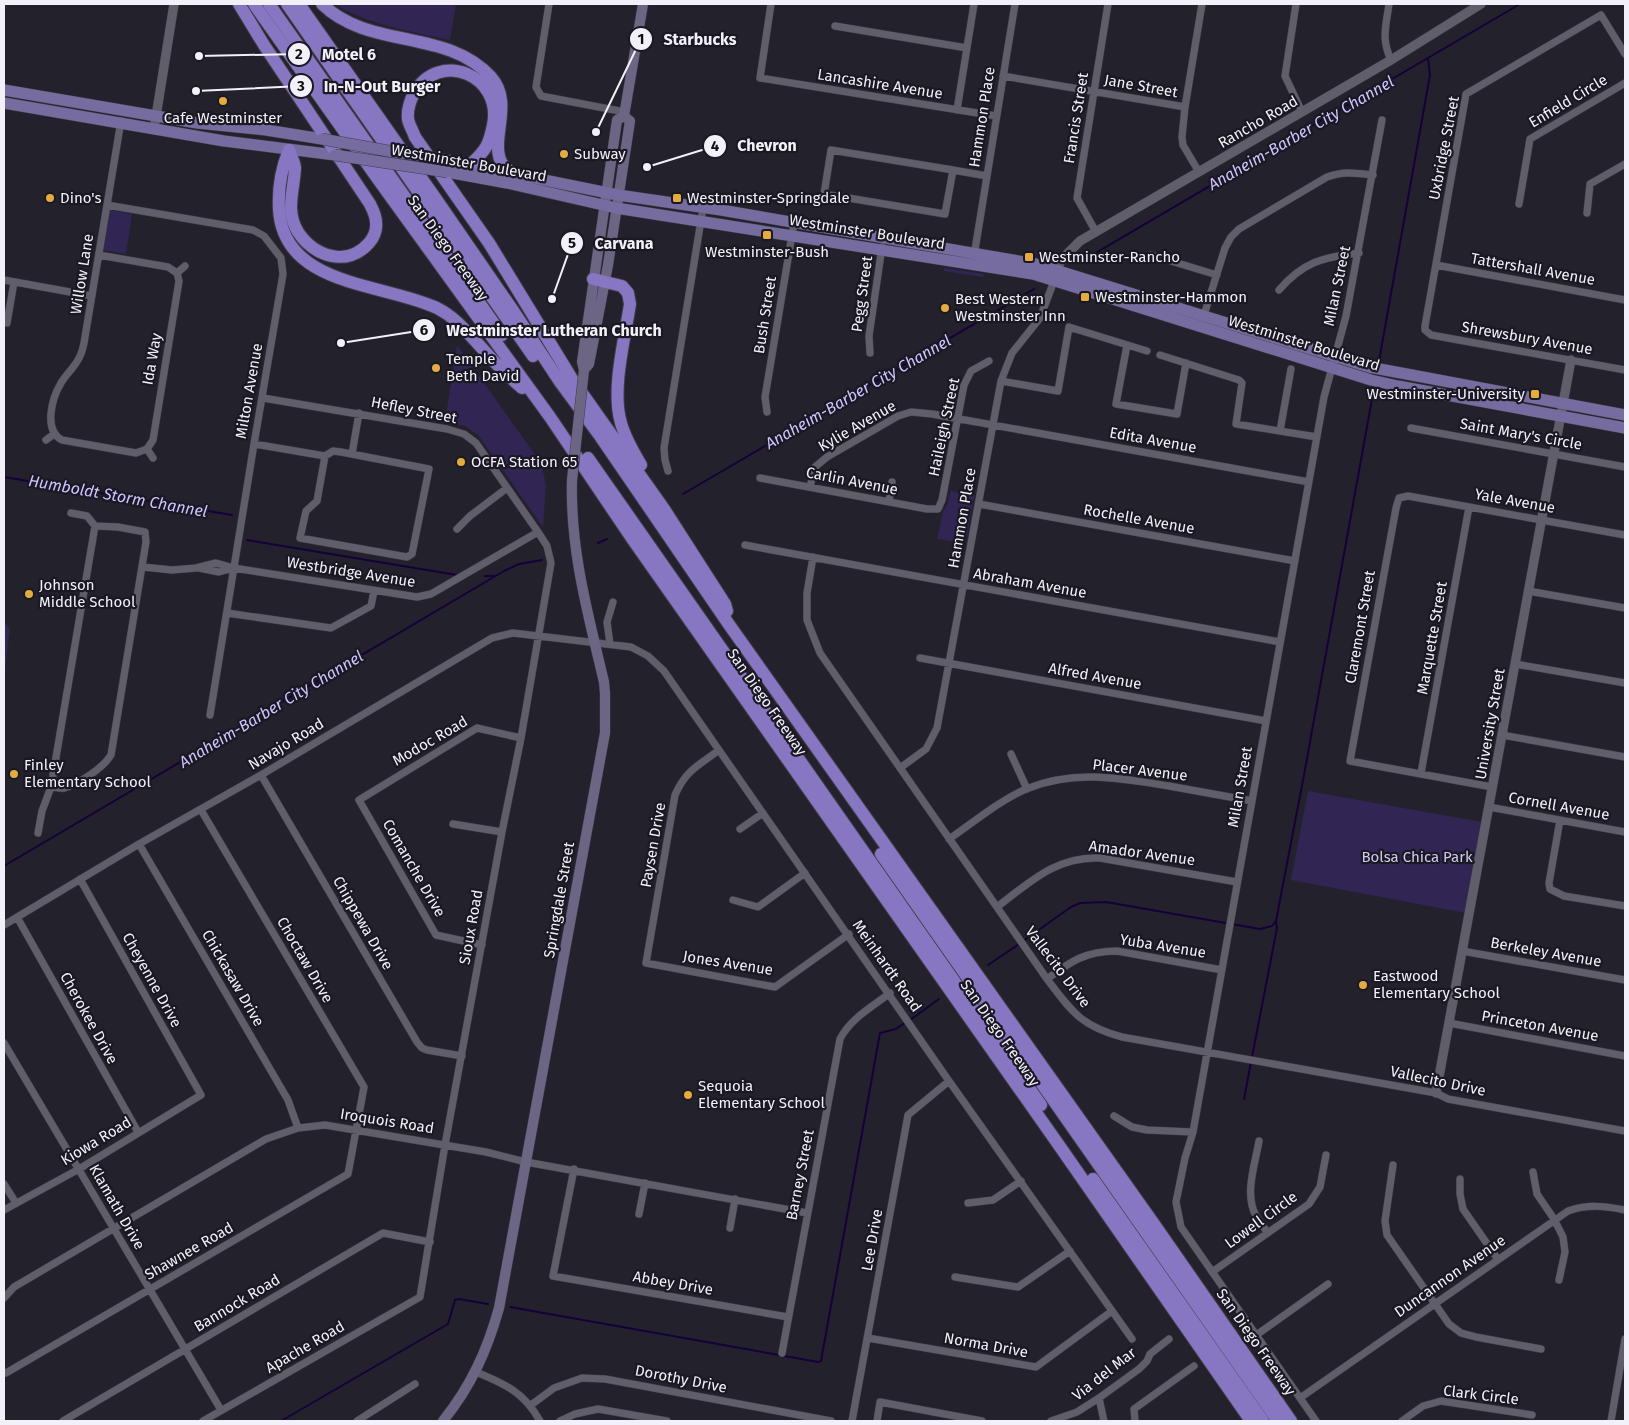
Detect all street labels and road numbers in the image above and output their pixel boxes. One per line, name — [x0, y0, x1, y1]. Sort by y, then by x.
street label: Lancashire Avenue — [816, 65, 944, 103]
street label: Hammon Place — [965, 65, 999, 169]
street label: Francis Street — [1060, 71, 1092, 165]
street label: Jane Street — [1103, 71, 1180, 101]
street label: Enfield Circle — [1525, 71, 1611, 131]
street label: Rancho Road — [1215, 92, 1301, 152]
street label: Uxbridge Street — [1425, 94, 1463, 202]
street label: Westminster Boulevard — [390, 140, 548, 186]
street label: San Diego Freeway — [404, 192, 493, 305]
street label: Westminster Boulevard — [788, 211, 946, 253]
street label: Willow Lane — [67, 232, 97, 316]
street label: Milan Street — [1320, 244, 1354, 328]
street label: Tattershall Avenue — [1469, 249, 1597, 289]
street label: Pegg Street — [848, 254, 876, 333]
street label: Bush Street — [750, 274, 780, 355]
street label: Westminster Boulevard — [1226, 311, 1382, 375]
street label: Shrewsbury Avenue — [1460, 318, 1594, 358]
street label: Ida Way — [139, 331, 166, 387]
street label: Milton Avenue — [232, 342, 266, 440]
street label: Haileigh Street — [925, 375, 963, 478]
street label: Hefley Street — [369, 393, 459, 427]
street label: Kylie Avenue — [815, 397, 899, 455]
street label: Saint Mary's Circle — [1459, 414, 1583, 454]
street label: Edita Avenue — [1108, 423, 1198, 457]
street label: Carlin Avenue — [804, 463, 900, 499]
street label: Hammon Place — [944, 466, 980, 570]
street label: Yale Avenue — [1473, 485, 1557, 517]
street label: Rochelle Avenue — [1082, 500, 1196, 538]
street label: Westbridge Avenue — [285, 553, 417, 591]
street label: Abraham Avenue — [972, 564, 1088, 602]
street label: Claremont Street — [1341, 568, 1379, 685]
street label: Marquette Street — [1413, 579, 1451, 696]
street label: San Diego Freeway — [724, 645, 811, 759]
street label: Alfred Avenue — [1047, 659, 1143, 693]
street label: University Street — [1471, 666, 1509, 781]
street label: Modoc Road — [389, 712, 471, 770]
street label: Navajo Road — [245, 714, 327, 774]
street label: Milan Street — [1224, 745, 1256, 829]
street label: Placer Avenue — [1091, 755, 1189, 785]
street label: Cornell Avenue — [1507, 788, 1611, 824]
street label: Paysen Drive — [637, 801, 669, 889]
street label: Comanche Drive — [379, 816, 449, 920]
street label: Amador Avenue — [1088, 837, 1196, 869]
street label: Springdale Street — [540, 840, 578, 959]
street label: Chippewa Drive — [329, 873, 397, 973]
street label: Sioux Road — [456, 888, 486, 966]
street label: Choctaw Drive — [273, 914, 337, 1006]
street label: Meinhardt Road — [849, 917, 925, 1015]
street label: Vallecito Drive — [1022, 923, 1094, 1011]
street label: Chickasaw Drive — [198, 926, 268, 1030]
street label: Cheyenne Drive — [119, 929, 185, 1031]
street label: Yuba Avenue — [1119, 930, 1207, 962]
street label: Berkeley Avenue — [1489, 933, 1603, 971]
street label: Jones Avenue — [682, 947, 774, 979]
street label: Cherokee Drive — [56, 969, 122, 1067]
street label: San Diego Freeway — [957, 976, 1044, 1090]
street label: Princeton Avenue — [1480, 1007, 1600, 1045]
street label: Vallecito Drive — [1389, 1062, 1487, 1100]
street label: Iroquois Road — [339, 1105, 435, 1137]
street label: Kiowa Road — [57, 1113, 135, 1169]
street label: Barney Street — [782, 1128, 818, 1222]
street label: Klamath Drive — [85, 1161, 149, 1253]
street label: Lowell Circle — [1221, 1188, 1301, 1252]
street label: Lee Drive — [858, 1208, 886, 1272]
street label: Shawnee Road — [141, 1218, 237, 1284]
street label: Duncannon Avenue — [1391, 1231, 1509, 1321]
street label: Abbey Drive — [632, 1267, 714, 1299]
street label: Bannock Road — [191, 1270, 283, 1336]
street label: San Diego Freeway — [1213, 1285, 1300, 1399]
street label: Apache Road — [262, 1317, 348, 1377]
street label: Norma Drive — [943, 1329, 1029, 1361]
street label: Via del Mar — [1069, 1343, 1140, 1404]
street label: Dorothy Drive — [634, 1361, 728, 1397]
street label: Clark Circle — [1442, 1381, 1520, 1409]

